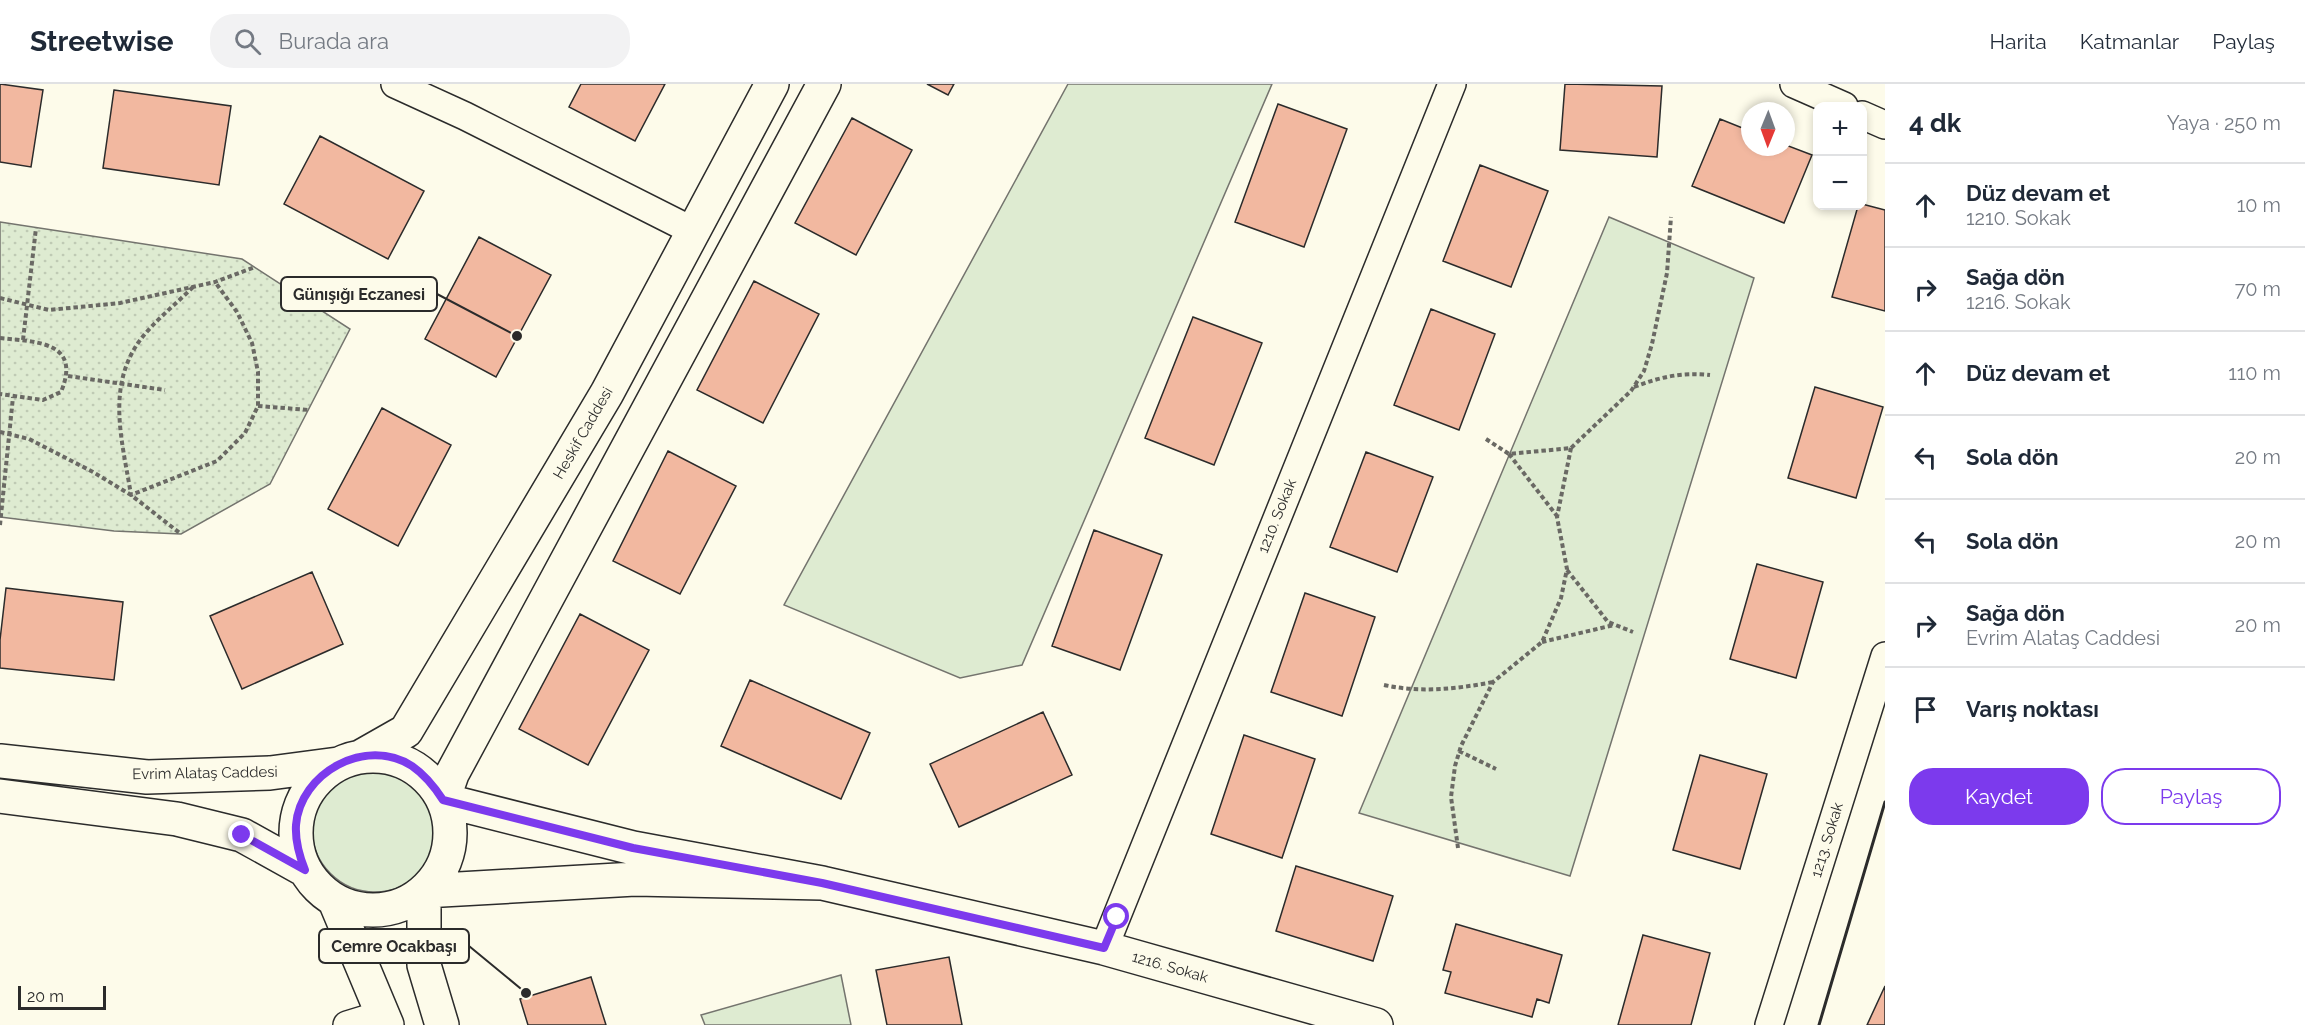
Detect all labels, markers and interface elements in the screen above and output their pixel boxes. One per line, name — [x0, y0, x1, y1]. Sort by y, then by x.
search box — [210, 14, 630, 68]
text: Streetwise — [30, 25, 174, 58]
icon: search — [231, 25, 264, 58]
text: Burada ara — [279, 28, 389, 54]
text: Harita — [1990, 29, 2047, 54]
text: Katmanlar — [2080, 29, 2179, 54]
text: Paylaş — [2212, 29, 2275, 54]
north arrow — [1741, 102, 1795, 156]
map controls — [1813, 102, 1867, 210]
button: + — [1813, 102, 1867, 156]
text: 4 dk — [1909, 108, 1961, 138]
text: Yaya · 250 m — [2167, 111, 2281, 135]
button: − — [1813, 156, 1867, 210]
text: Düz devam et — [1966, 180, 2110, 206]
icon: ahead — [1909, 189, 1942, 222]
text: 10 m — [2237, 193, 2281, 217]
text: 1210. Sokak — [1966, 206, 2071, 230]
text: Sağa dön — [1966, 264, 2065, 290]
icon: right — [1909, 273, 1942, 306]
callout: Günışığı Eczanesi — [281, 277, 437, 311]
text: 70 m — [2235, 277, 2281, 301]
text: Günışığı Eczanesi — [293, 285, 425, 304]
text: 1216. Sokak — [1966, 290, 2071, 314]
icon: ahead — [1909, 357, 1942, 390]
text: Düz devam et — [1966, 360, 2110, 386]
text: 110 m — [2228, 361, 2281, 385]
street label: Heskif Caddesi — [549, 384, 617, 482]
icon: left — [1909, 441, 1942, 474]
text: Sola dön — [1966, 444, 2059, 470]
text: 20 m — [2235, 445, 2281, 469]
street label: 1210. Sokak — [1254, 476, 1300, 556]
icon: left — [1909, 525, 1942, 558]
text: Sola dön — [1966, 528, 2059, 554]
text: 20 m — [2235, 529, 2281, 553]
text: Sağa dön — [1966, 600, 2065, 626]
icon: right — [1909, 609, 1942, 642]
text: 20 m — [2235, 613, 2281, 637]
text: Evrim Alataş Caddesi — [1966, 626, 2160, 650]
icon: arrive — [1909, 693, 1942, 726]
text: Varış noktası — [1966, 696, 2099, 722]
street label: Evrim Alataş Caddesi — [132, 763, 278, 783]
button: Kaydet — [1909, 768, 2089, 825]
button: Paylaş — [2101, 768, 2281, 825]
street label: 1213. Sokak — [1807, 800, 1847, 880]
route end — [228, 821, 254, 847]
route start — [1103, 903, 1129, 929]
callout: Cemre Ocakbaşı — [319, 929, 469, 963]
text: Cemre Ocakbaşı — [331, 937, 457, 956]
street label: 1216. Sokak — [1130, 948, 1210, 986]
scale bar — [18, 983, 106, 1010]
text: 20 m — [27, 987, 64, 1006]

